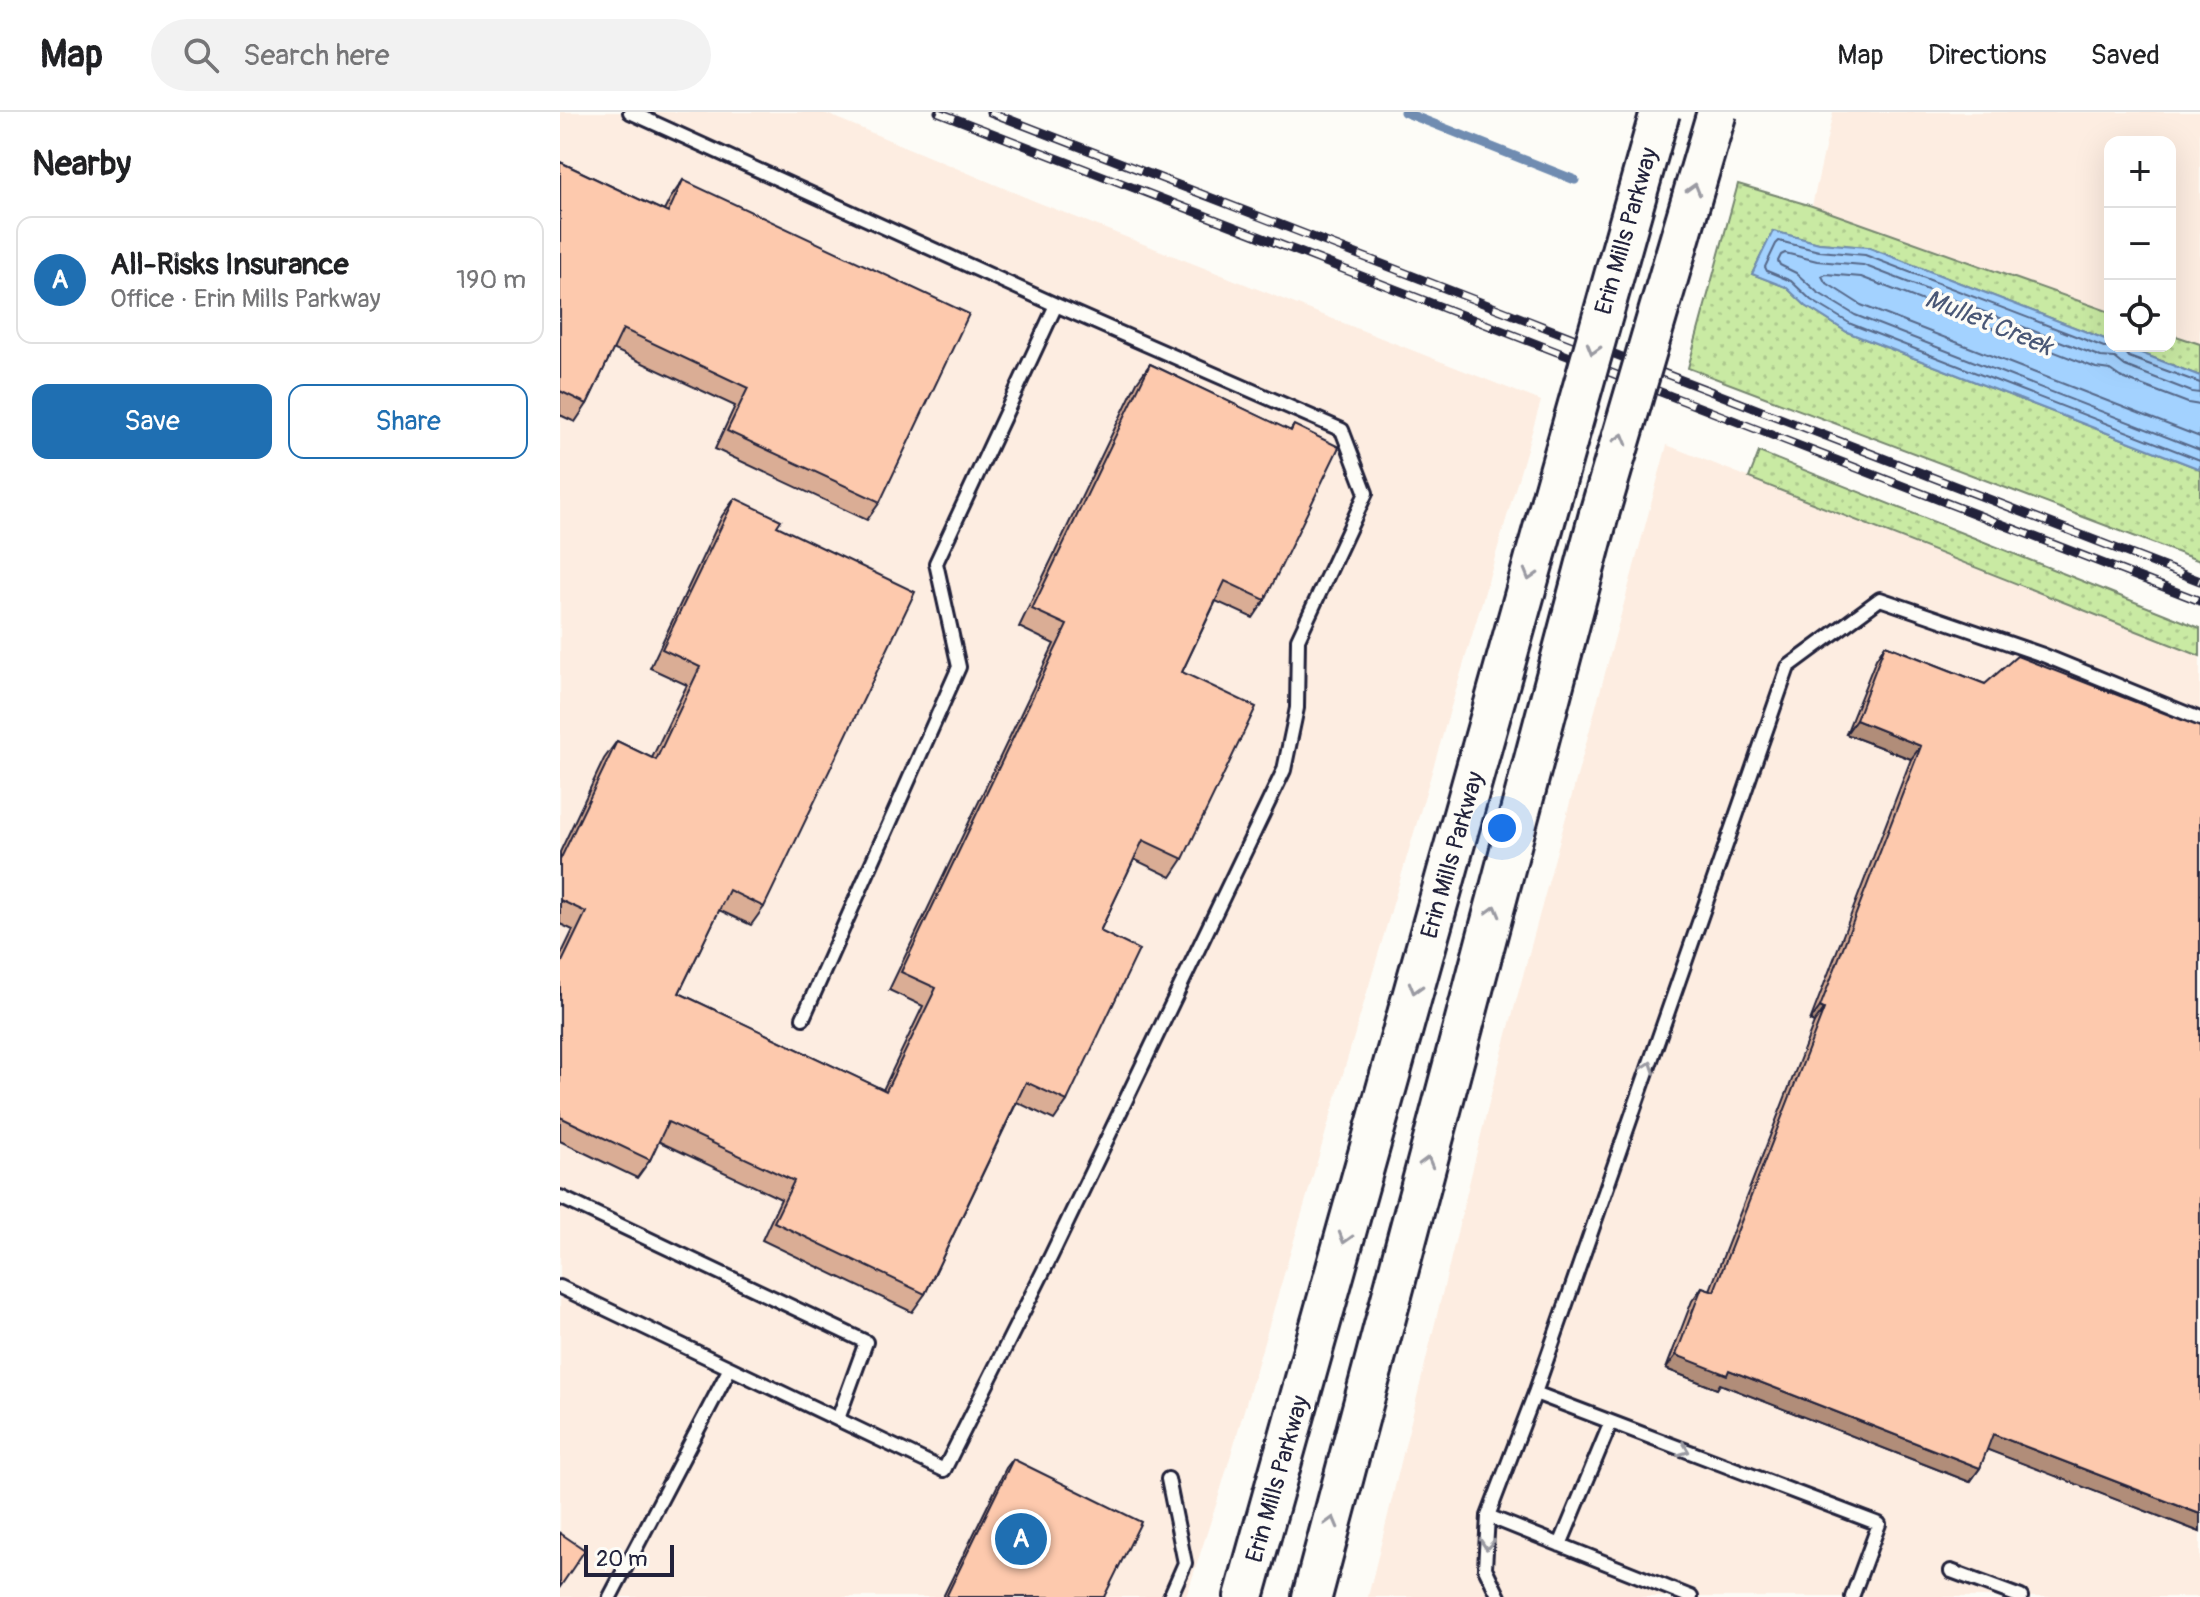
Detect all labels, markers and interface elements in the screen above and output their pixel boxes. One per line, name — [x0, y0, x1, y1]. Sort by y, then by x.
search box — [151, 19, 711, 91]
text: Map — [40, 31, 103, 79]
icon: search — [179, 33, 223, 77]
text: Search here — [243, 37, 390, 74]
text: Map — [1837, 38, 1884, 73]
text: Directions — [1928, 38, 2047, 73]
text: Saved — [2091, 38, 2160, 73]
map controls — [2104, 136, 2176, 352]
button: + — [2104, 136, 2176, 208]
text: Nearby — [32, 143, 131, 186]
street label: Erin Mills Parkway — [1589, 144, 1664, 318]
one-way arrow — [1685, 183, 1701, 197]
button: − — [2104, 208, 2176, 280]
text: All-Risks Insurance — [110, 246, 349, 283]
text: A — [52, 264, 68, 296]
text: 190 m — [456, 264, 526, 296]
button: locate — [2104, 280, 2176, 352]
text: Office · Erin Mills Parkway — [110, 283, 381, 315]
water label: Mullet Creek — [1920, 283, 2059, 364]
one-way arrow — [1586, 341, 1602, 355]
button: Save — [32, 384, 272, 459]
button: Share — [288, 384, 528, 459]
one-way arrow — [1612, 432, 1628, 446]
one-way arrow — [1522, 568, 1539, 582]
street label: Erin Mills Parkway — [1415, 768, 1490, 942]
your location — [1482, 808, 1522, 848]
one-way arrow — [1484, 904, 1501, 918]
one-way arrow — [1408, 980, 1424, 994]
one-way arrow — [1639, 1061, 1655, 1075]
one-way arrow — [1418, 1156, 1434, 1170]
one-way arrow — [1338, 1230, 1354, 1244]
street label: Erin Mills Parkway — [1240, 1392, 1315, 1566]
one-way arrow — [1676, 1440, 1690, 1456]
pin: A — [995, 1509, 1047, 1569]
one-way arrow — [1322, 1515, 1339, 1529]
one-way arrow — [1478, 1538, 1495, 1551]
scale bar — [584, 1541, 674, 1577]
text: 20 m — [596, 1545, 648, 1573]

